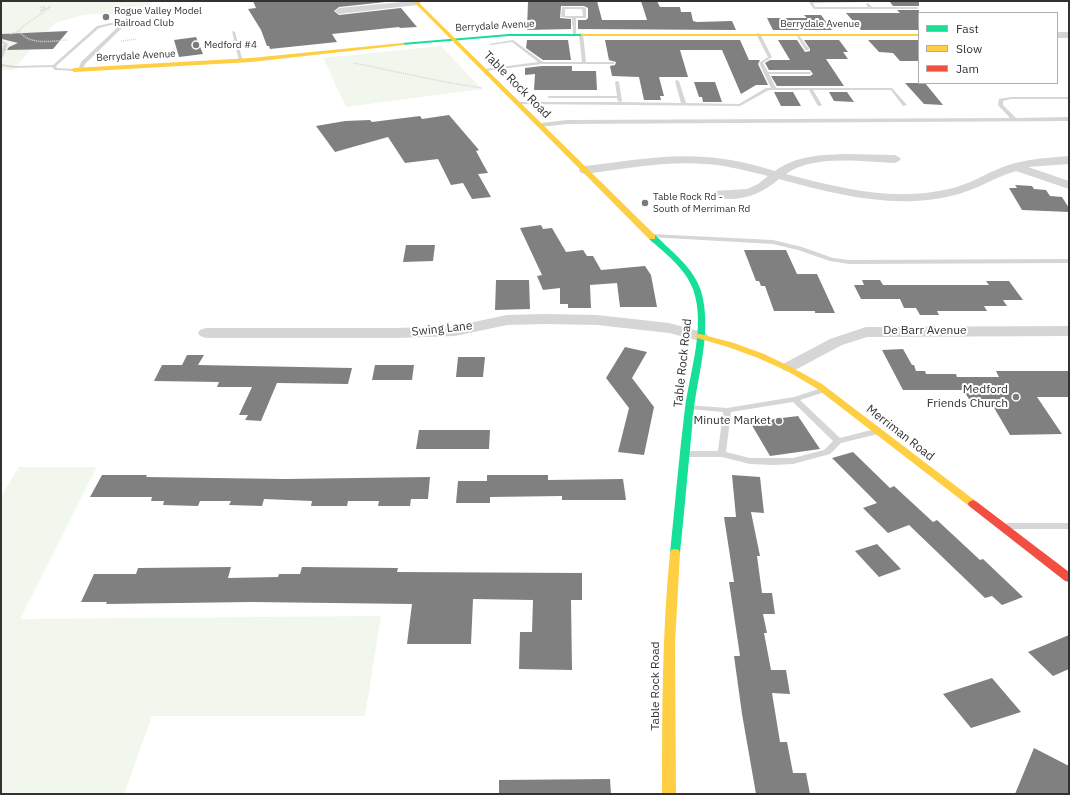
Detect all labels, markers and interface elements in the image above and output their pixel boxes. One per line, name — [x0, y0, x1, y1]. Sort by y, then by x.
place label: Rogue Valley Model Railroad Club — [114, 5, 202, 28]
marker: Rogue Valley Model Railroad Club — [101, 12, 111, 22]
legend — [918, 12, 1058, 84]
street label: Berrydale Avenue — [455, 18, 535, 34]
street label: Berrydale Avenue — [780, 18, 860, 30]
text: Fast — [956, 21, 979, 36]
place label: Medford #4 — [204, 39, 257, 51]
marker: Medford #4 — [191, 40, 201, 50]
text: Slow — [956, 41, 982, 56]
street label: Berrydale Avenue — [96, 48, 176, 64]
street label: Table Rock Road — [480, 48, 554, 122]
text: Jam — [956, 61, 979, 76]
place label: Table Rock Rd - South of Merriman Rd — [653, 191, 750, 214]
marker: Table Rock Rd - South of Merriman Rd — [640, 198, 650, 208]
street label: Table Rock Road — [671, 318, 695, 408]
street label: Swing Lane — [411, 319, 473, 339]
street label: De Barr Avenue — [883, 324, 967, 338]
place label: Medford Friends Church — [927, 383, 1008, 411]
marker: Medford Friends Church — [1011, 392, 1021, 402]
street label: Merriman Road — [863, 402, 937, 464]
place label: Minute Market — [694, 414, 771, 428]
marker: Minute Market — [774, 416, 784, 426]
street label: Table Rock Road — [649, 641, 663, 731]

